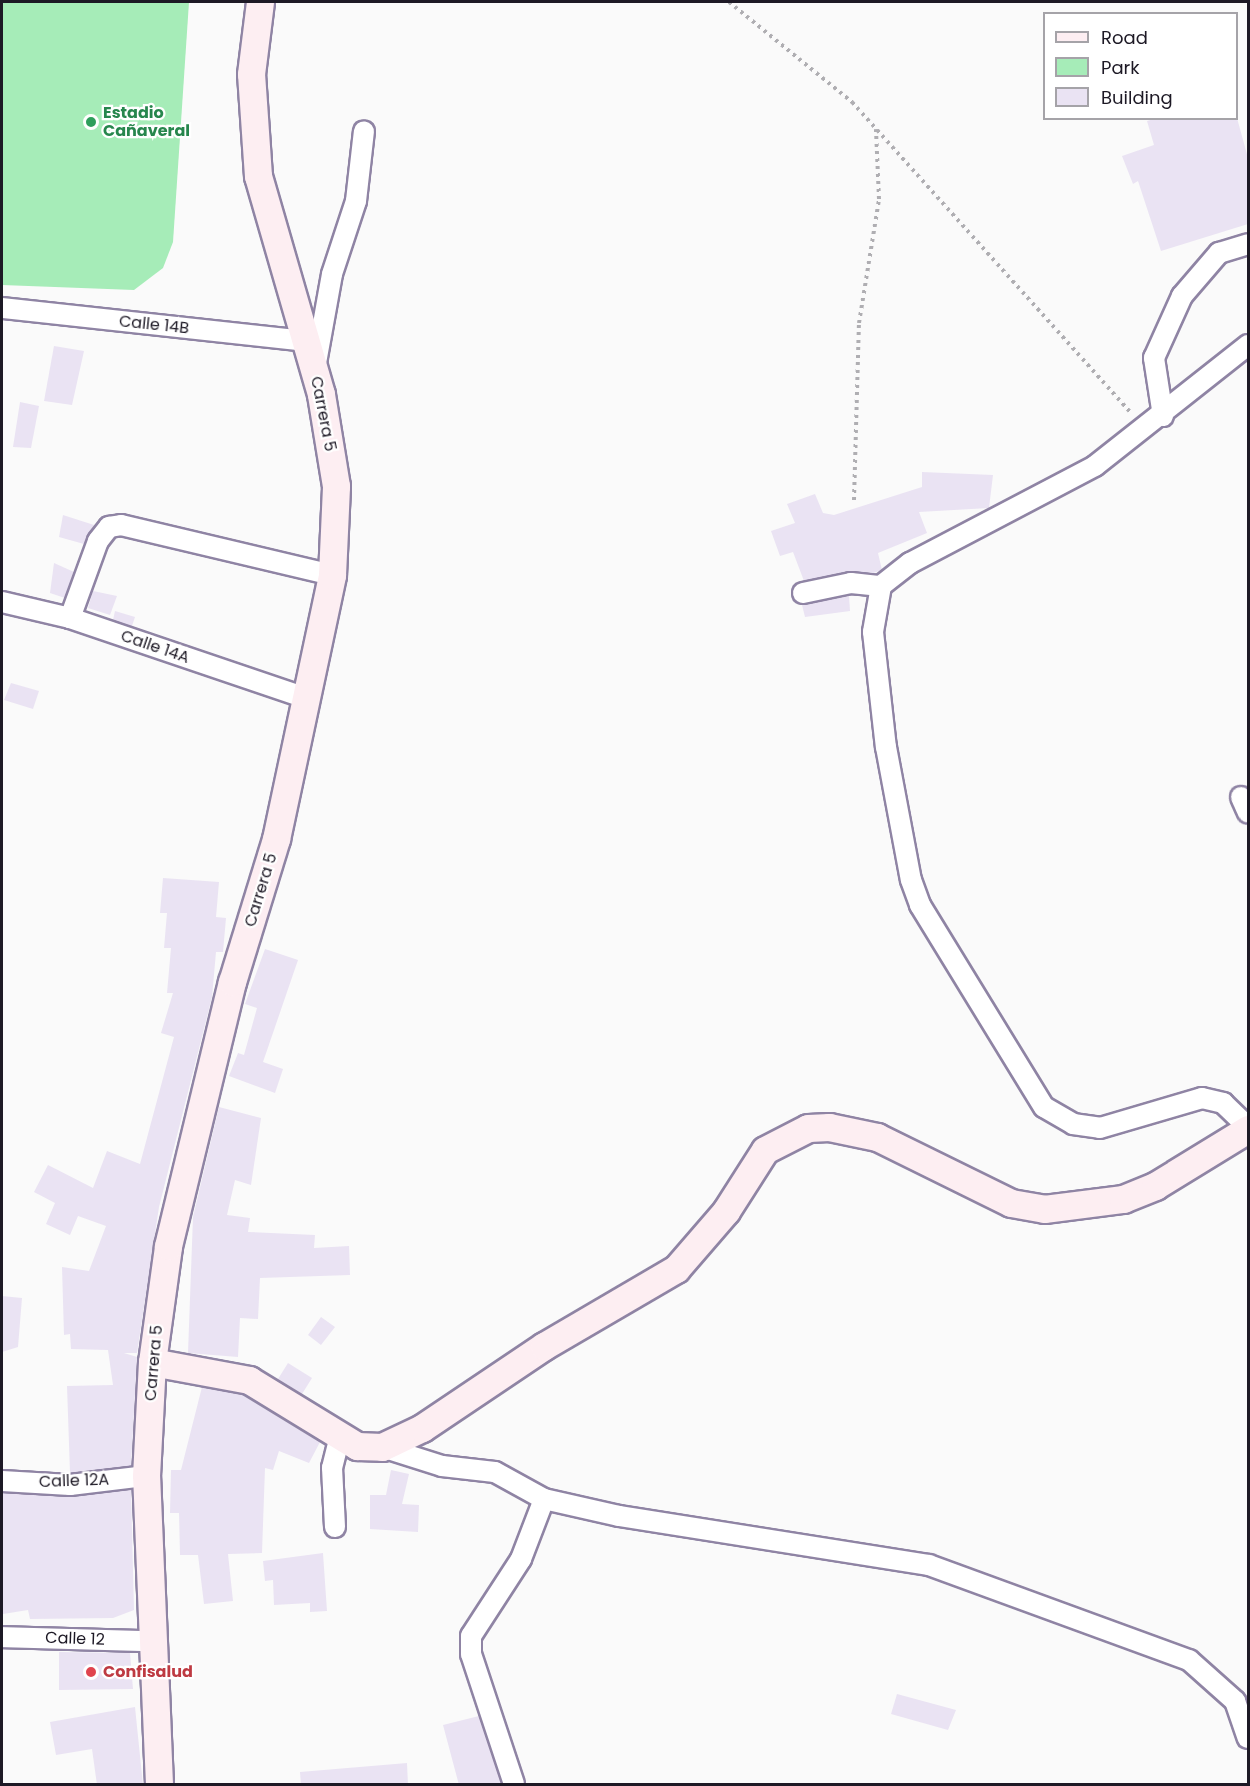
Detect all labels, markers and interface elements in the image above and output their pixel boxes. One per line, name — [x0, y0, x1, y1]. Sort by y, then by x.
legend — [1043, 12, 1238, 120]
text: Road — [1101, 25, 1148, 50]
text: Park — [1101, 55, 1140, 80]
text: Building — [1101, 85, 1173, 110]
place label: Estadio Cañaveral — [103, 103, 190, 141]
marker: Estadio Cañaveral — [84, 115, 98, 129]
street label: Calle 14B — [118, 312, 190, 338]
street label: Carrera 5 — [306, 375, 340, 453]
street label: Calle 14A — [118, 626, 192, 668]
street label: Carrera 5 — [241, 851, 281, 929]
street label: Carrera 5 — [141, 1324, 167, 1402]
street label: Calle 12A — [39, 1470, 109, 1492]
street label: Calle 12 — [45, 1628, 105, 1650]
place label: Confisalud — [103, 1662, 193, 1682]
marker: Confisalud — [84, 1665, 98, 1679]

